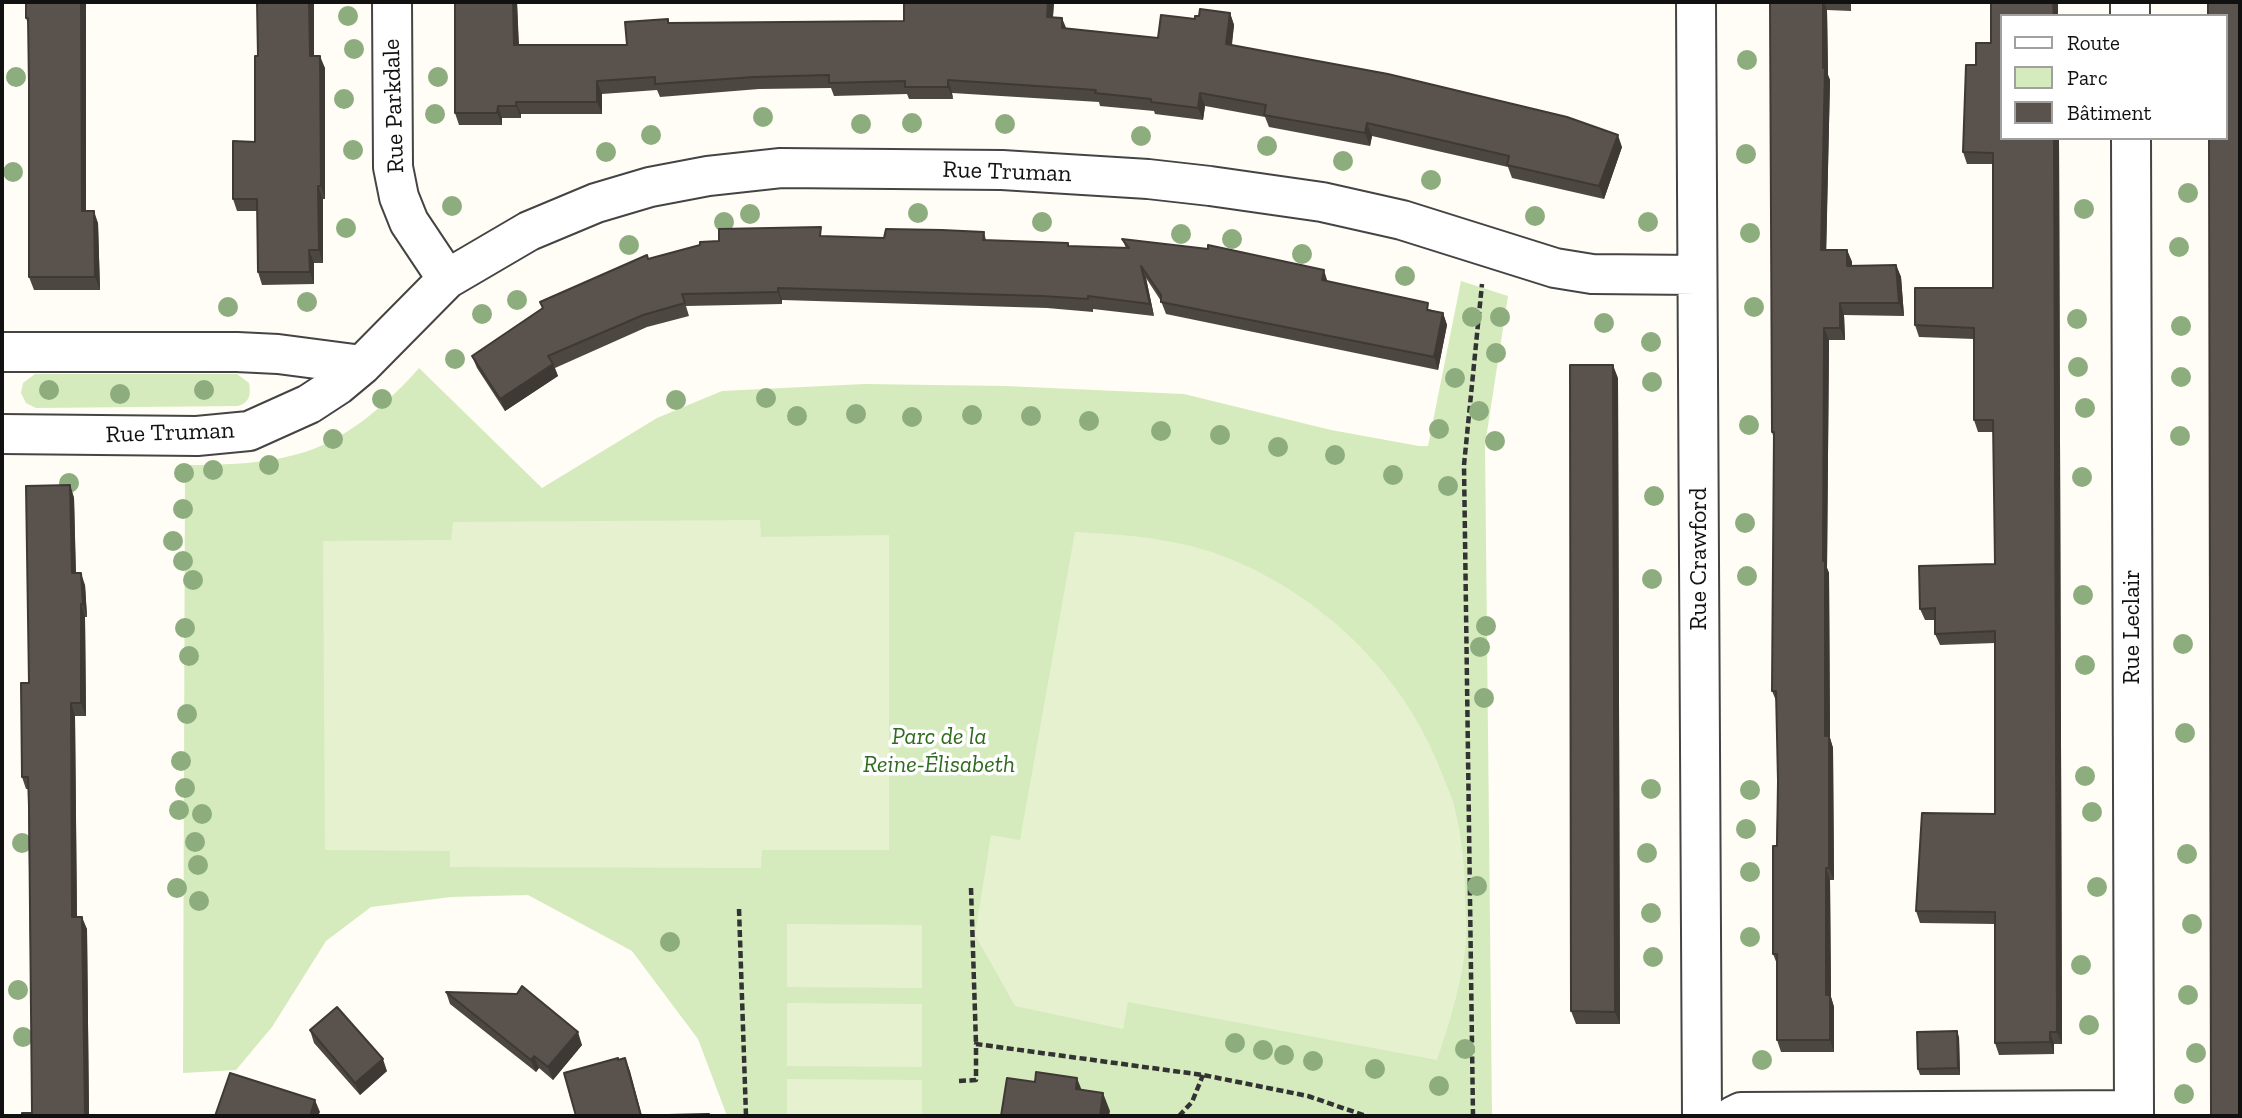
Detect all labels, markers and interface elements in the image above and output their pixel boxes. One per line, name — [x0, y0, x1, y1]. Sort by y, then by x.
legend — [2000, 14, 2228, 140]
text: Route — [2067, 30, 2120, 55]
street label: Rue Parkdale — [377, 38, 411, 174]
text: Parc — [2067, 65, 2108, 90]
text: Bâtiment — [2067, 100, 2151, 125]
street label: Rue Truman — [942, 155, 1072, 189]
street label: Rue Truman — [105, 416, 235, 450]
street label: Rue Crawford — [1685, 487, 1713, 631]
street label: Rue Leclair — [2118, 569, 2146, 685]
park label: Parc de la Reine-Élisabeth — [863, 723, 1015, 779]

